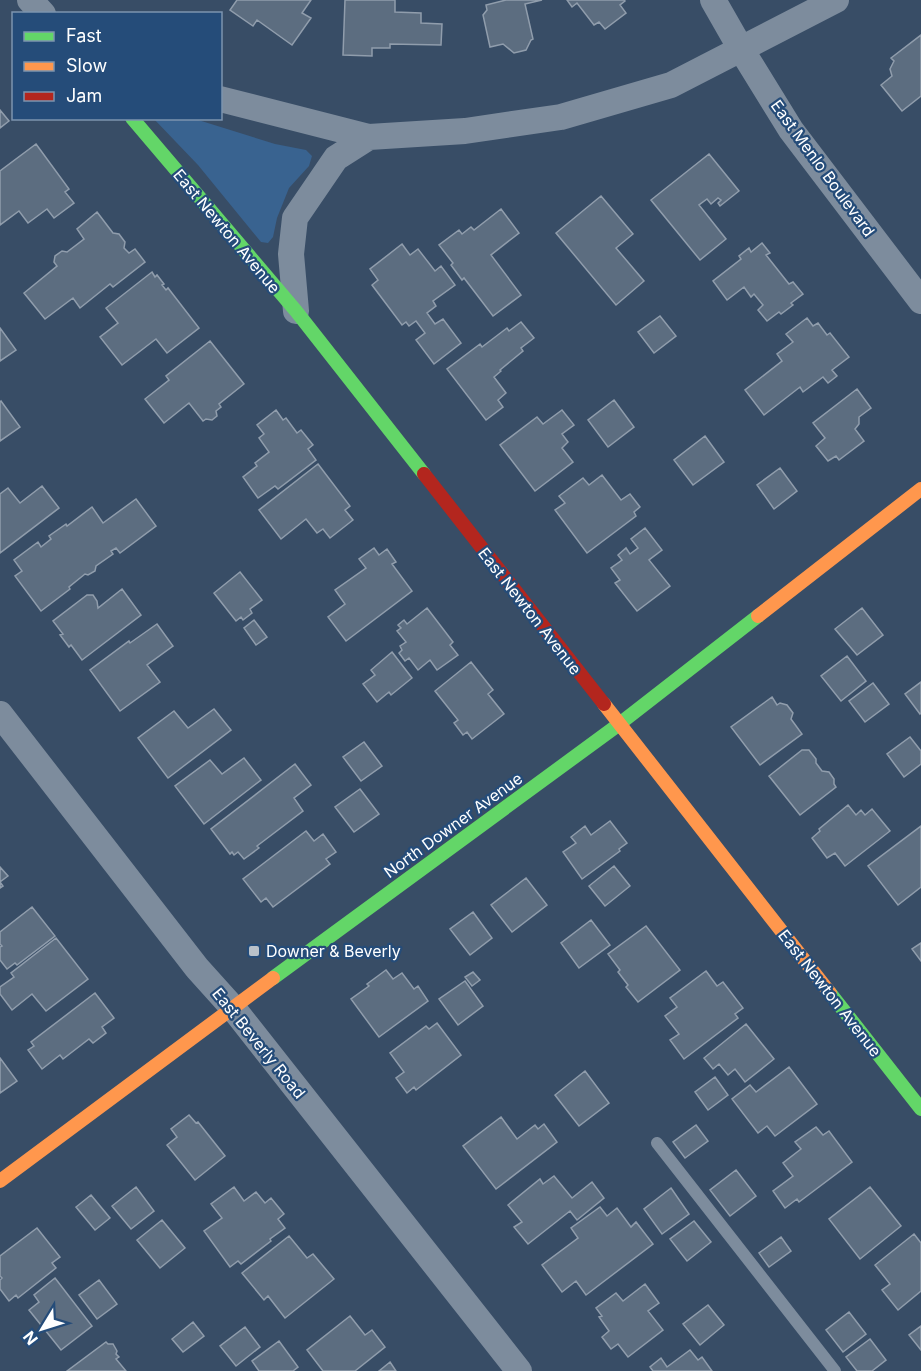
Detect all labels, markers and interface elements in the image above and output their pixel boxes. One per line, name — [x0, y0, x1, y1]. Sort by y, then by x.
legend — [12, 12, 222, 120]
text: Fast — [66, 25, 102, 46]
text: Slow — [66, 55, 107, 76]
text: Jam — [66, 85, 102, 106]
street label: East Menlo Boulevard — [767, 96, 879, 240]
street label: East Newton Avenue — [169, 165, 285, 297]
street label: East Newton Avenue — [474, 543, 586, 679]
street label: North Downer Avenue — [380, 768, 526, 882]
street label: East Newton Avenue — [774, 925, 886, 1061]
place label: Downer & Beverly — [266, 941, 401, 961]
marker: Downer & Beverly — [247, 944, 261, 958]
street label: East Beverly Road — [208, 984, 310, 1102]
north arrow — [12, 1299, 72, 1359]
text: N — [19, 1327, 42, 1349]

